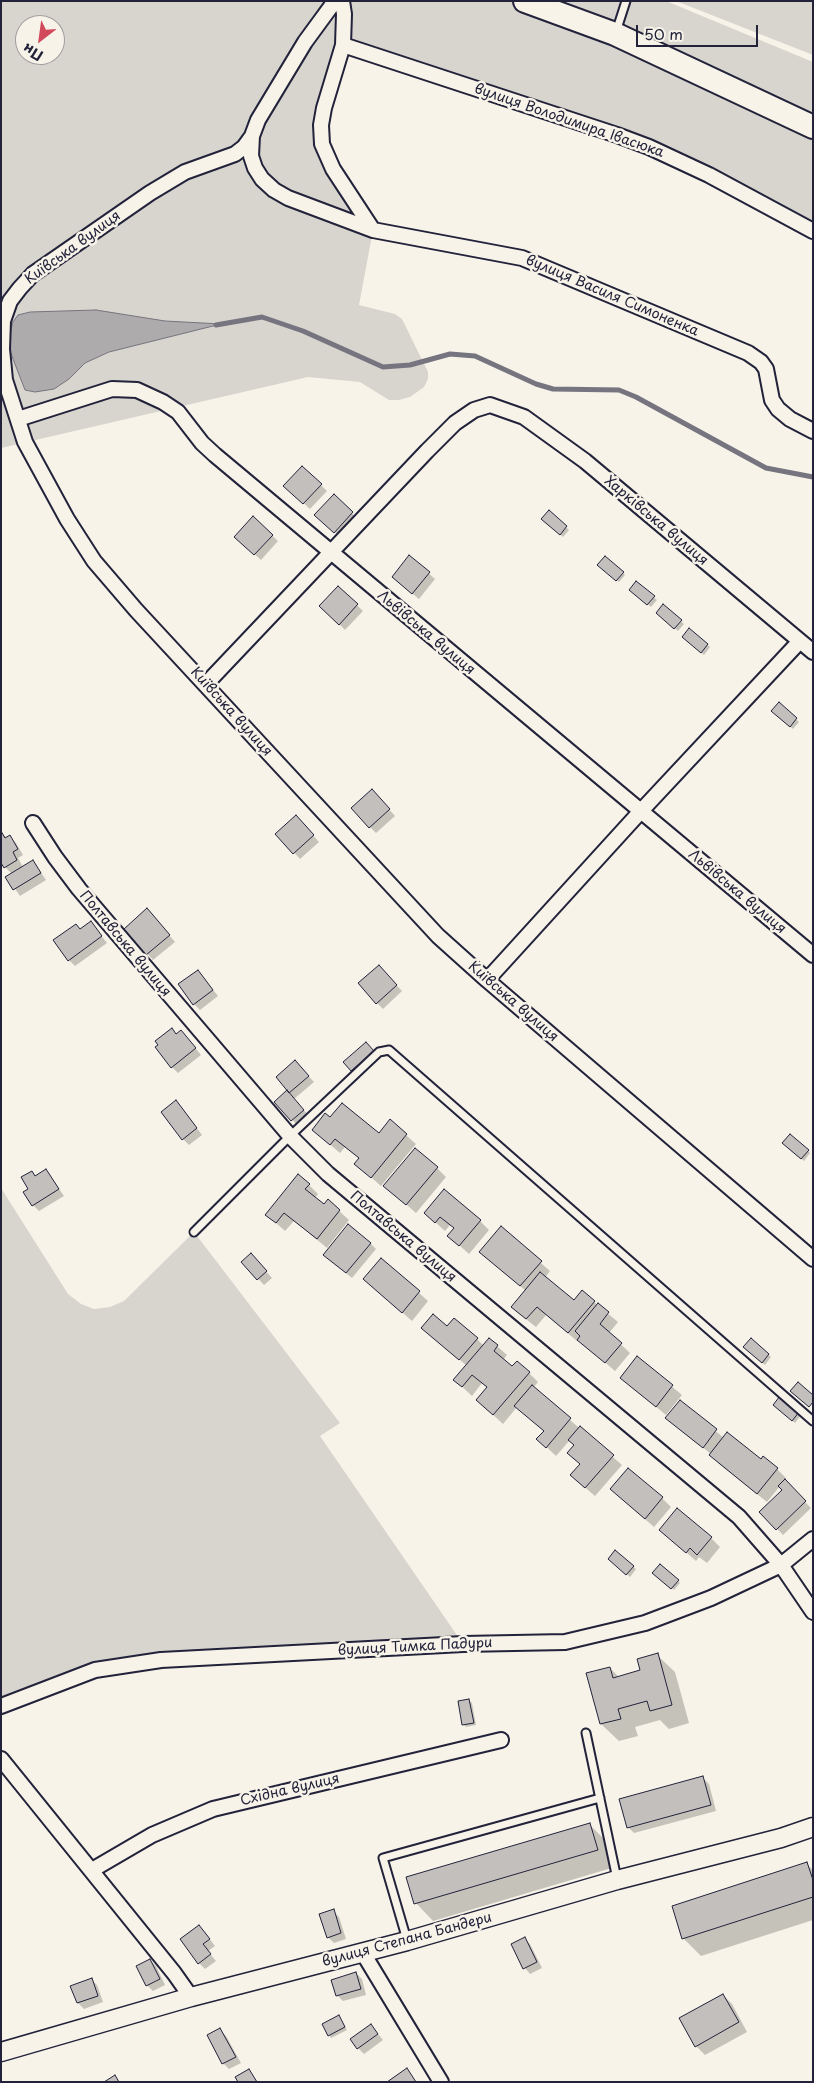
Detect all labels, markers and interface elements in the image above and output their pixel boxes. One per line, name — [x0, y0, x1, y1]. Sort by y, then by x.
north arrow — [15, 15, 65, 65]
scale bar — [639, 15, 762, 47]
text: 50 m — [644, 22, 683, 45]
text: Пн — [19, 38, 47, 67]
street label: вулиця Володимира Івасюка — [472, 81, 666, 161]
street label: Київська вулиця — [22, 208, 124, 288]
street label: вулиця Василя Симоненка — [523, 252, 701, 340]
street label: Харківська вулиця — [601, 473, 711, 569]
street label: Львівська вулиця — [374, 587, 478, 679]
street label: Київська вулиця — [187, 664, 275, 760]
street label: Львівська вулиця — [685, 846, 789, 938]
street label: Полтавська вулиця — [76, 888, 174, 1000]
street label: Київська вулиця — [464, 958, 562, 1046]
street label: Полтавська вулиця — [347, 1188, 459, 1286]
street label: вулиця Тимка Падури — [337, 1635, 493, 1659]
street label: Східна вулиця — [239, 1770, 341, 1810]
street label: вулиця Степана Бандери — [320, 1909, 494, 1971]

